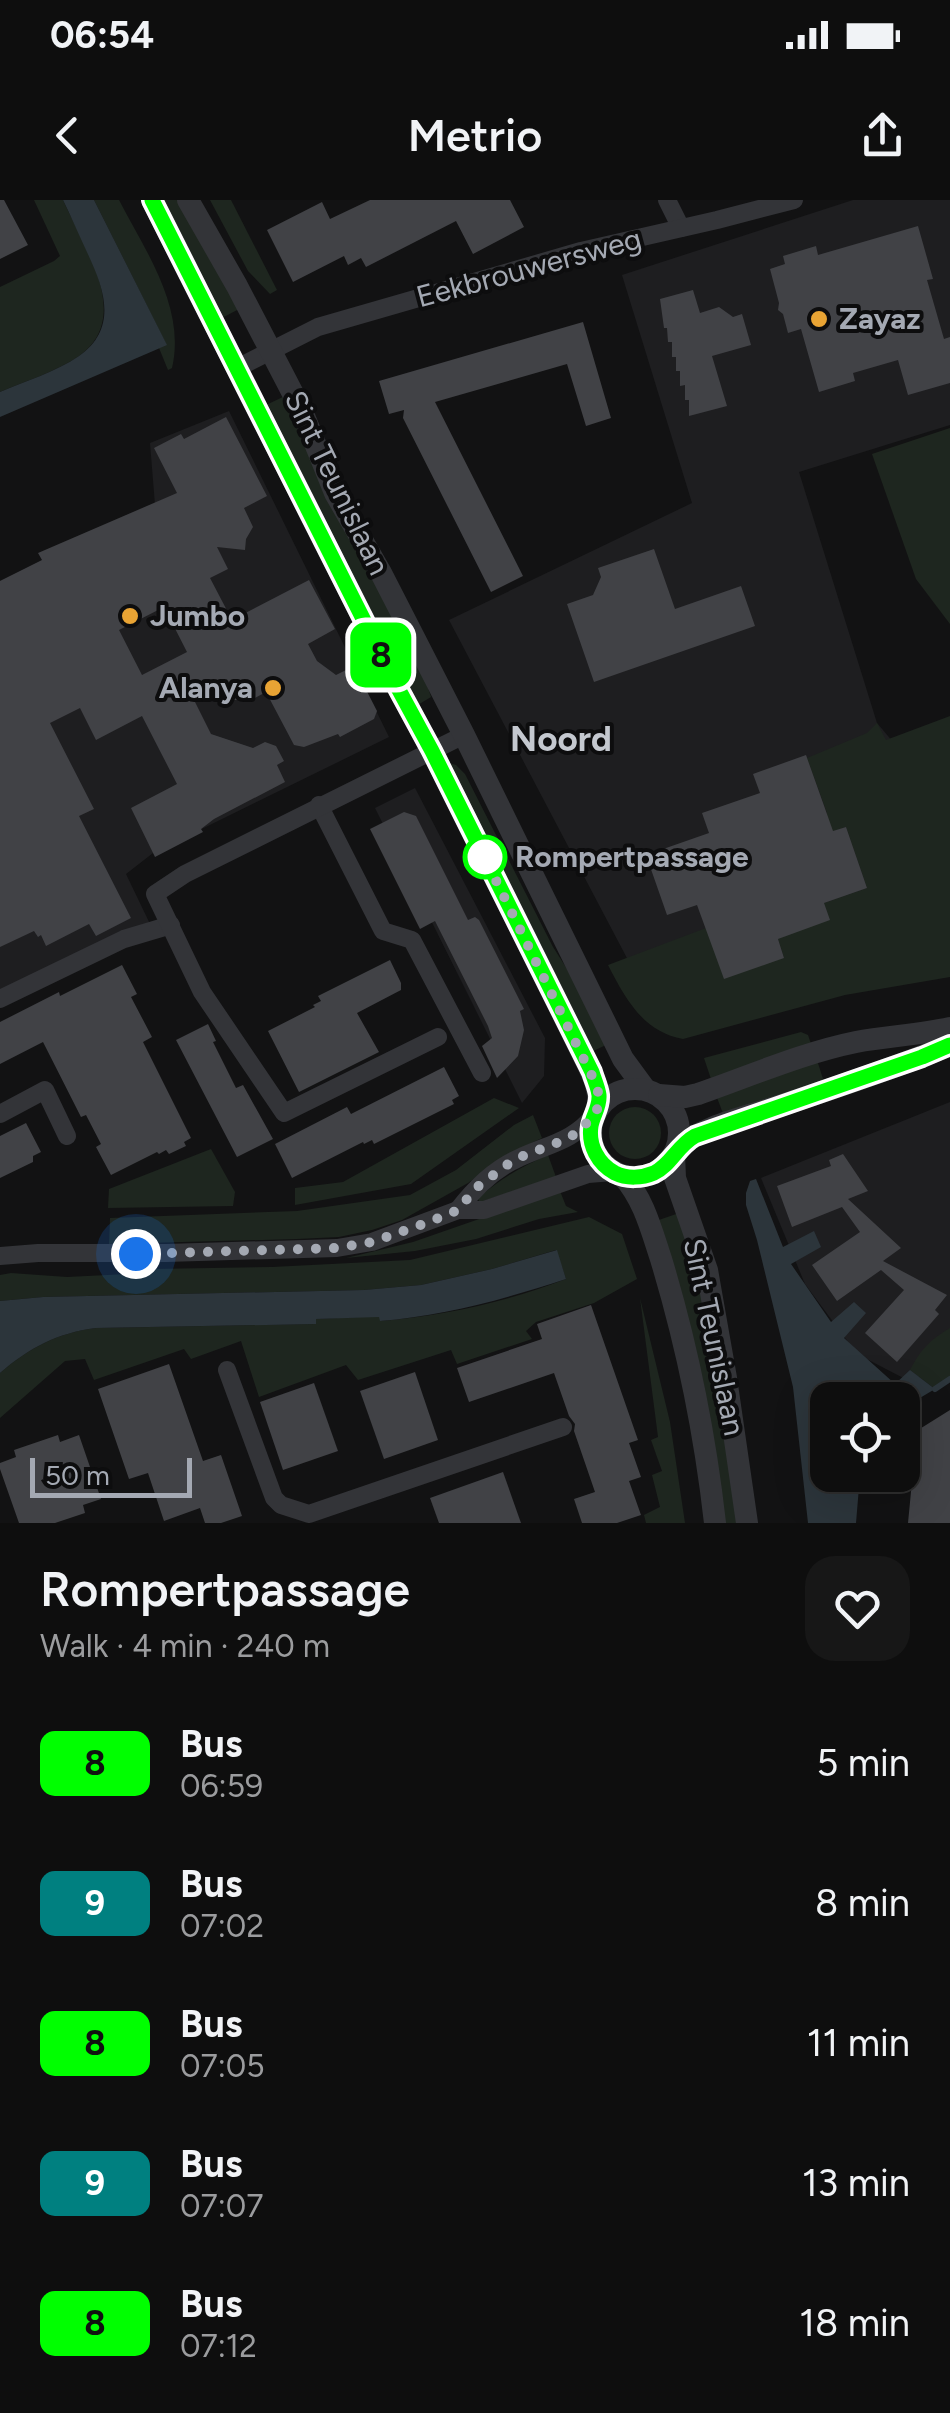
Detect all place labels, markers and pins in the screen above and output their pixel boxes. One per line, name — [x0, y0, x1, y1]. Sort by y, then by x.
place label: Zayaz — [839, 300, 921, 337]
marker: Zayaz — [808, 308, 830, 330]
place label: Jumbo — [150, 597, 245, 634]
marker: Jumbo — [119, 605, 141, 627]
place label: Alanya — [159, 669, 253, 706]
marker: Alanya — [262, 677, 284, 699]
marker: Rompertpassage — [464, 836, 506, 878]
place label: Rompertpassage — [515, 838, 749, 875]

